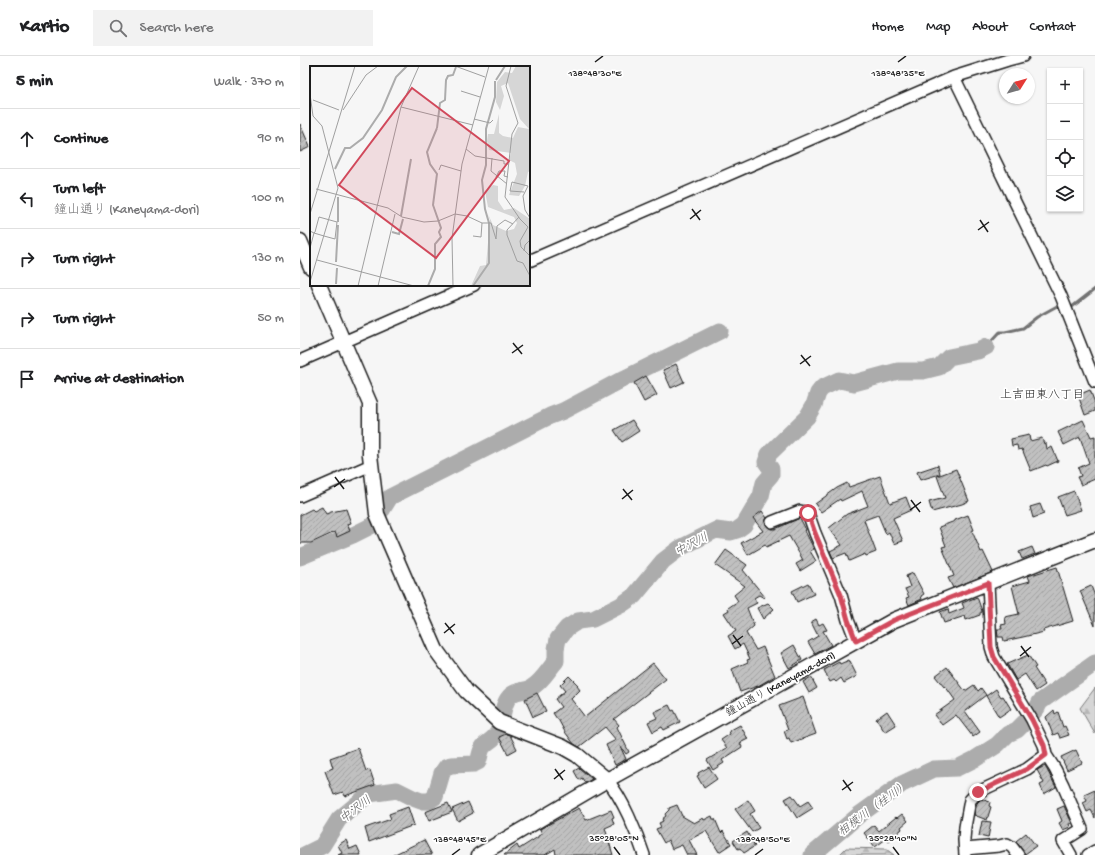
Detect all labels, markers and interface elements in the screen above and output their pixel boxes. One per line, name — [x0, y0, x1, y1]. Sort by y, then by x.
search box — [93, 10, 373, 46]
text: Kartio — [20, 16, 69, 39]
icon: search — [107, 17, 129, 39]
text: Search here — [139, 19, 213, 37]
text: Home — [872, 19, 904, 36]
text: Map — [926, 19, 950, 36]
text: About — [972, 19, 1008, 36]
text: Contact — [1030, 19, 1075, 36]
inset map — [310, 66, 530, 286]
text: 138°48'30"E — [567, 68, 622, 80]
text: 138°48'35"E — [871, 68, 925, 80]
north arrow — [999, 68, 1035, 104]
map controls — [1047, 68, 1083, 212]
button: + — [1047, 68, 1083, 104]
text: 5 min — [16, 72, 53, 92]
text: Walk · 370 m — [214, 75, 284, 90]
button: − — [1047, 104, 1083, 140]
icon: ahead — [16, 128, 38, 150]
text: Continue — [54, 130, 108, 148]
text: 90 m — [258, 131, 284, 146]
button: locate — [1047, 140, 1083, 176]
button: layers — [1047, 176, 1083, 212]
text: Turn left — [54, 180, 105, 198]
icon: left — [16, 188, 38, 210]
text: 100 m — [252, 191, 284, 206]
text: 鐘山通り (Kaneyama-dori) — [54, 203, 200, 218]
icon: right — [16, 248, 38, 270]
text: Turn right — [54, 250, 114, 268]
text: 130 m — [252, 251, 284, 266]
icon: right — [16, 308, 38, 330]
text: Turn right — [54, 310, 114, 328]
text: 50 m — [257, 311, 284, 326]
icon: arrive — [16, 368, 38, 390]
text: Arrive at destination — [54, 370, 184, 388]
district label: 上吉田東八丁目 — [1000, 388, 1084, 403]
route start — [799, 504, 817, 522]
water label: 中沢川 — [672, 530, 711, 560]
street label: 鐘山通り (Kaneyama-dori) — [724, 649, 838, 720]
water label: 相模川（桂川） — [835, 778, 912, 840]
route end — [969, 783, 987, 801]
water label: 中沢川 — [337, 793, 375, 827]
text: 35°28'05"N — [588, 833, 639, 845]
text: 35°28'10"N — [868, 833, 918, 845]
text: 138°48'45"E — [433, 834, 487, 846]
text: 138°48'50"E — [735, 834, 790, 846]

